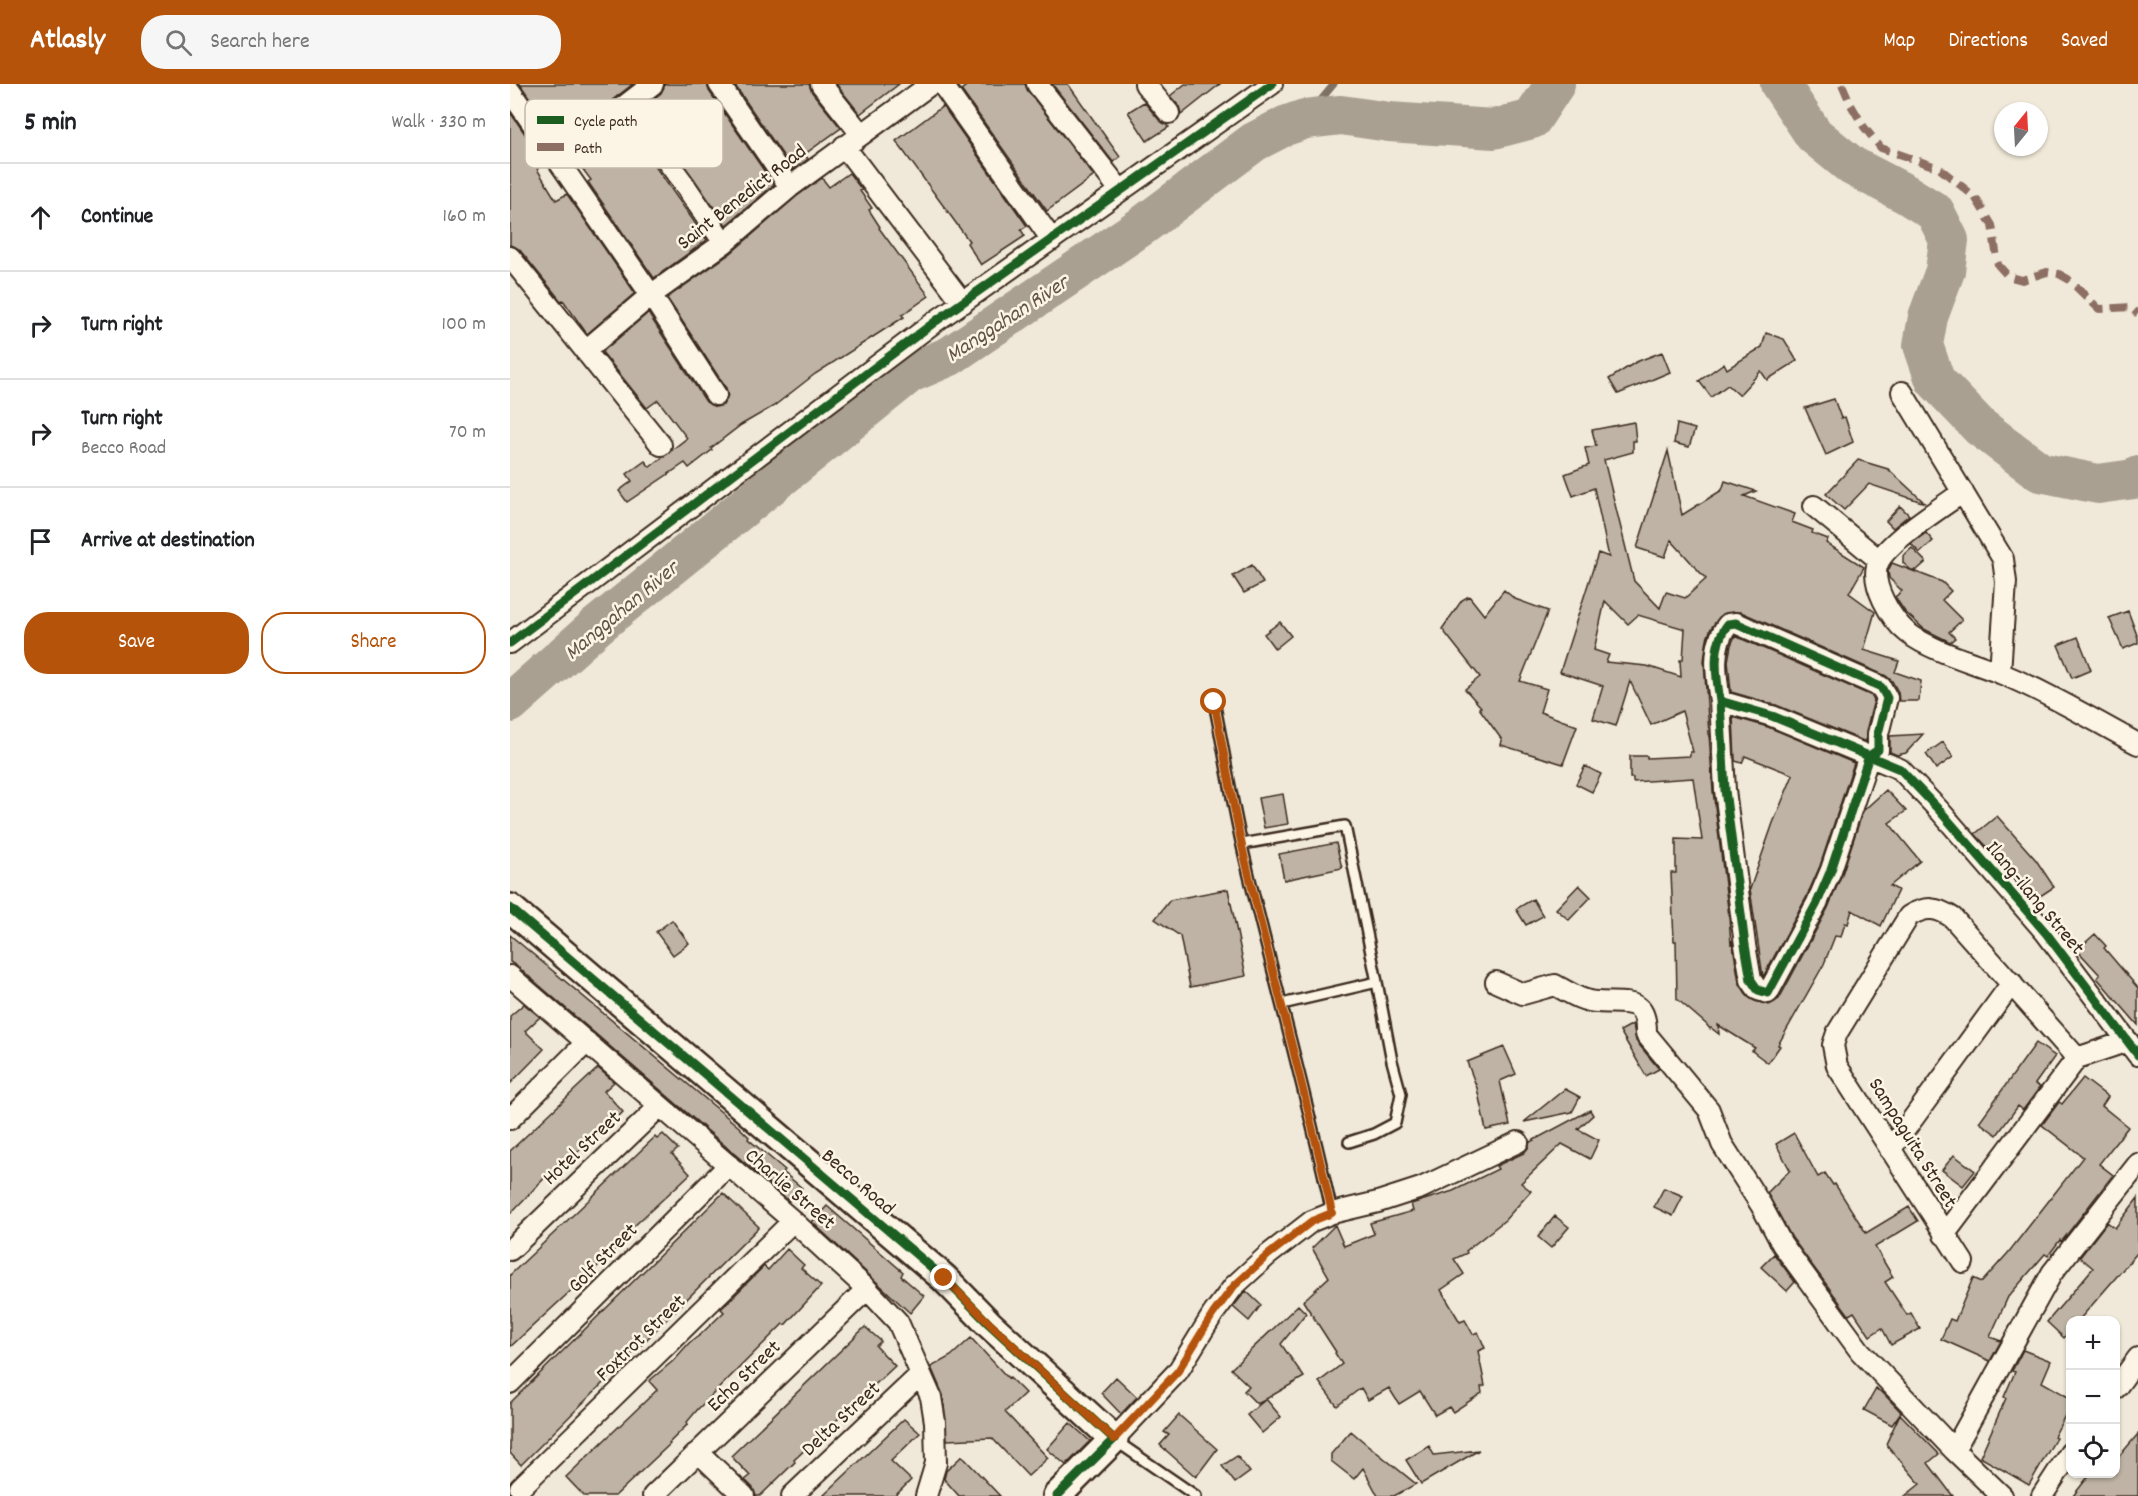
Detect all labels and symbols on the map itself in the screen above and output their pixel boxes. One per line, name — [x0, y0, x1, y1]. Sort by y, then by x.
legend — [525, 99, 723, 168]
north arrow — [1994, 102, 2048, 156]
text: Cycle path — [574, 111, 637, 134]
text: Path — [574, 138, 602, 161]
street label: Saint Benedict Road — [672, 138, 814, 259]
water label: Manggahan River — [941, 267, 1078, 371]
water label: Manggahan River — [559, 553, 688, 669]
route start — [1200, 688, 1226, 714]
street label: Ilang-ilang Street — [1977, 835, 2091, 963]
street label: Sampaguita Street — [1859, 1073, 1964, 1215]
street label: Hotel Street — [537, 1105, 629, 1194]
street label: Charlie Street — [737, 1142, 841, 1238]
street label: Becco Road — [813, 1143, 901, 1224]
street label: Golf Street — [562, 1217, 646, 1301]
route end — [930, 1264, 956, 1290]
street label: Foxtrot Street — [590, 1288, 694, 1390]
street label: Echo Street — [701, 1334, 789, 1420]
street label: Delta Street — [796, 1375, 888, 1465]

